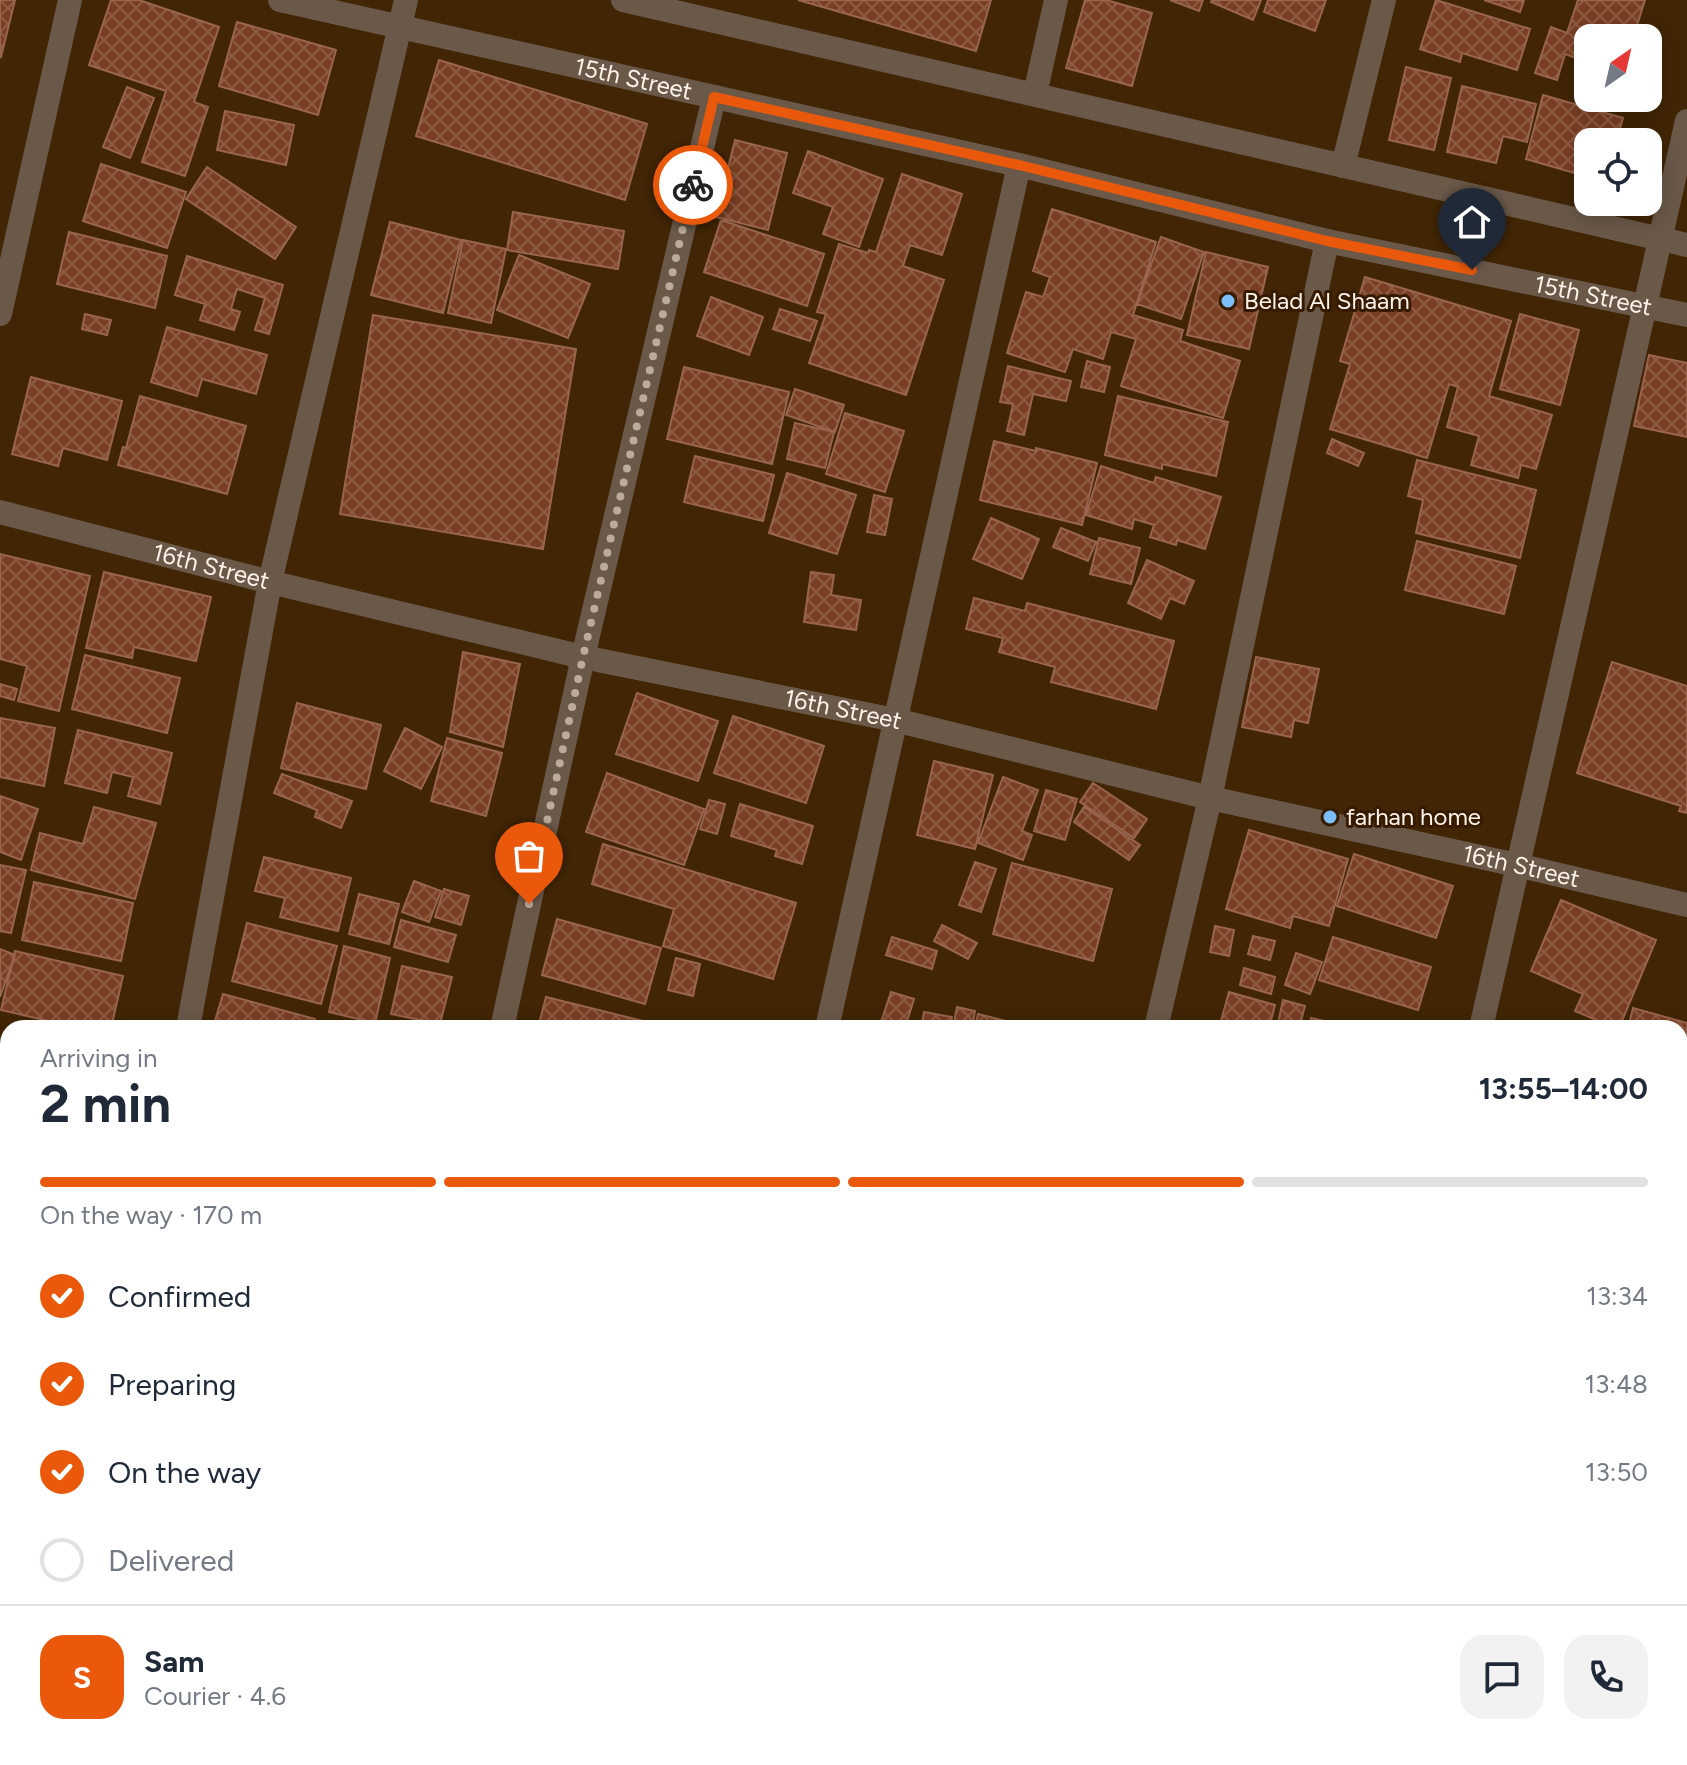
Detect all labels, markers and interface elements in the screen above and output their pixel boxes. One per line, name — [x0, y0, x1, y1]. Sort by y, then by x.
north arrow — [1574, 24, 1662, 112]
map controls — [1574, 24, 1662, 216]
street label: 15th Street — [572, 51, 695, 106]
button: locate — [1574, 128, 1662, 216]
courier — [653, 145, 733, 225]
icon: bike — [671, 163, 715, 207]
pin — [1438, 188, 1506, 270]
icon: home — [1450, 200, 1494, 244]
street label: 15th Street — [1532, 269, 1655, 321]
place label: Belad Al Shaam — [1244, 286, 1410, 315]
marker: Belad Al Shaam — [1219, 292, 1237, 310]
street label: 16th Street — [150, 537, 272, 595]
street label: 16th Street — [782, 683, 905, 735]
place label: farhan home — [1346, 802, 1481, 831]
marker: farhan home — [1321, 808, 1339, 826]
pin — [495, 822, 563, 904]
icon: bag — [507, 834, 551, 878]
street label: 16th Street — [1460, 839, 1583, 893]
text: Arriving in — [40, 1042, 158, 1074]
text: 13:55–14:00 — [1479, 1070, 1648, 1107]
text: 2 min — [40, 1073, 171, 1135]
text: On the way · 170 m — [40, 1199, 262, 1231]
icon: check — [40, 1274, 84, 1318]
text: Confirmed — [108, 1278, 251, 1315]
text: 13:34 — [1586, 1280, 1648, 1312]
icon: check — [40, 1362, 84, 1406]
text: Preparing — [108, 1366, 236, 1403]
text: 13:48 — [1584, 1368, 1648, 1400]
icon: check — [40, 1450, 84, 1494]
text: On the way — [108, 1454, 261, 1491]
text: 13:50 — [1585, 1456, 1648, 1488]
text: Delivered — [108, 1542, 234, 1579]
button: chat — [1460, 1635, 1544, 1719]
button: phone — [1564, 1635, 1648, 1719]
text: Sam — [144, 1643, 204, 1680]
text: S — [73, 1659, 91, 1696]
text: Courier · 4.6 — [144, 1680, 286, 1712]

